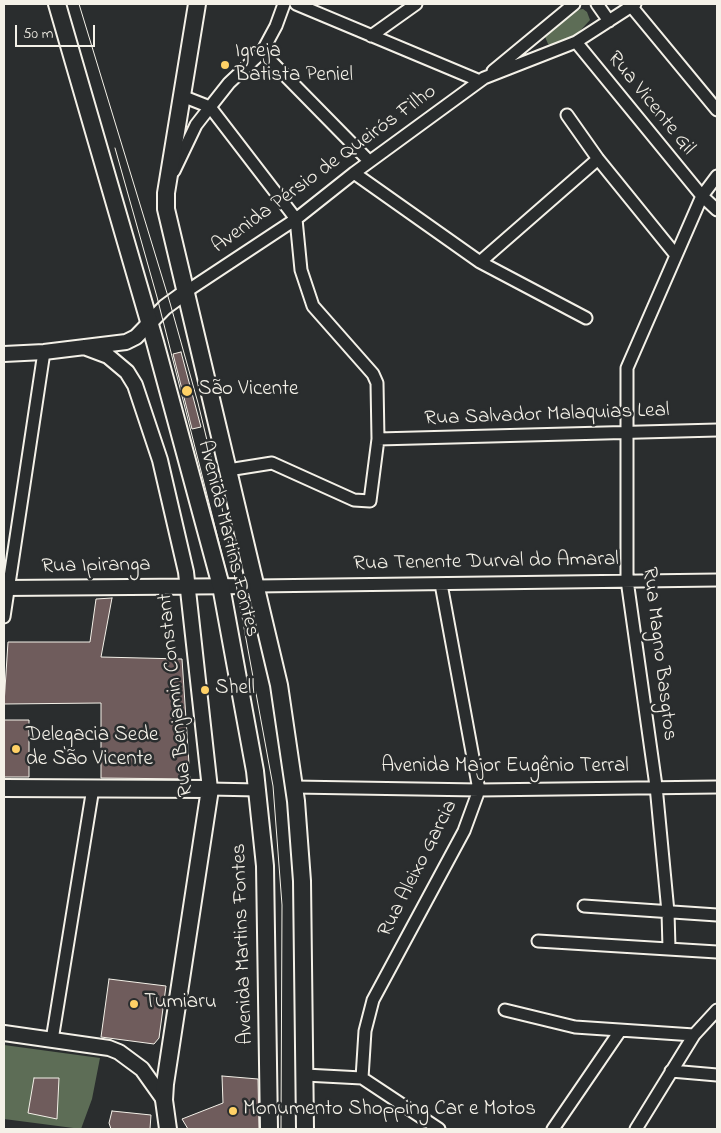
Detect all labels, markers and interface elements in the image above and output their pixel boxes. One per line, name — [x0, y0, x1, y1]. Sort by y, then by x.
scale bar — [18, 15, 98, 47]
text: 50 m — [23, 23, 53, 45]
place label: Igreja Batista Peniel — [235, 40, 353, 90]
street label: Rua Vicente Gil — [601, 47, 699, 161]
marker: Igreja Batista Peniel — [219, 59, 231, 71]
street label: Avenida Pérsio de Queirós Filho — [208, 80, 442, 260]
place label: São Vicente — [198, 378, 299, 404]
marker: São Vicente — [180, 384, 194, 398]
street label: Rua Salvador Malaquias Leal — [424, 399, 670, 433]
street label: Avenida Martins Fontes — [190, 438, 264, 640]
street label: Rua Tenente Durval do Amaral — [353, 548, 619, 578]
street label: Rua Ipiranga — [41, 553, 151, 581]
street label: Rua Magno Basgtos — [635, 566, 681, 742]
street label: Rua Benjamin Constant — [154, 592, 200, 798]
place label: Shell — [215, 677, 255, 703]
marker: Shell — [199, 684, 211, 696]
place label: Delegacia Sede de São Vicente — [26, 724, 158, 774]
marker: Delegacia Sede de São Vicente — [10, 743, 22, 755]
street label: Avenida Major Eugênio Terral — [381, 755, 629, 781]
street label: Rua Aleixo Garcia — [374, 796, 464, 942]
street label: Avenida Martins Fontes — [228, 843, 260, 1045]
place label: Tumiaru — [144, 991, 217, 1017]
marker: Tumiaru — [128, 998, 140, 1010]
place label: Monumento Shopping Car e Motos — [243, 1098, 536, 1124]
marker: Monumento Shopping Car e Motos — [227, 1105, 239, 1117]

